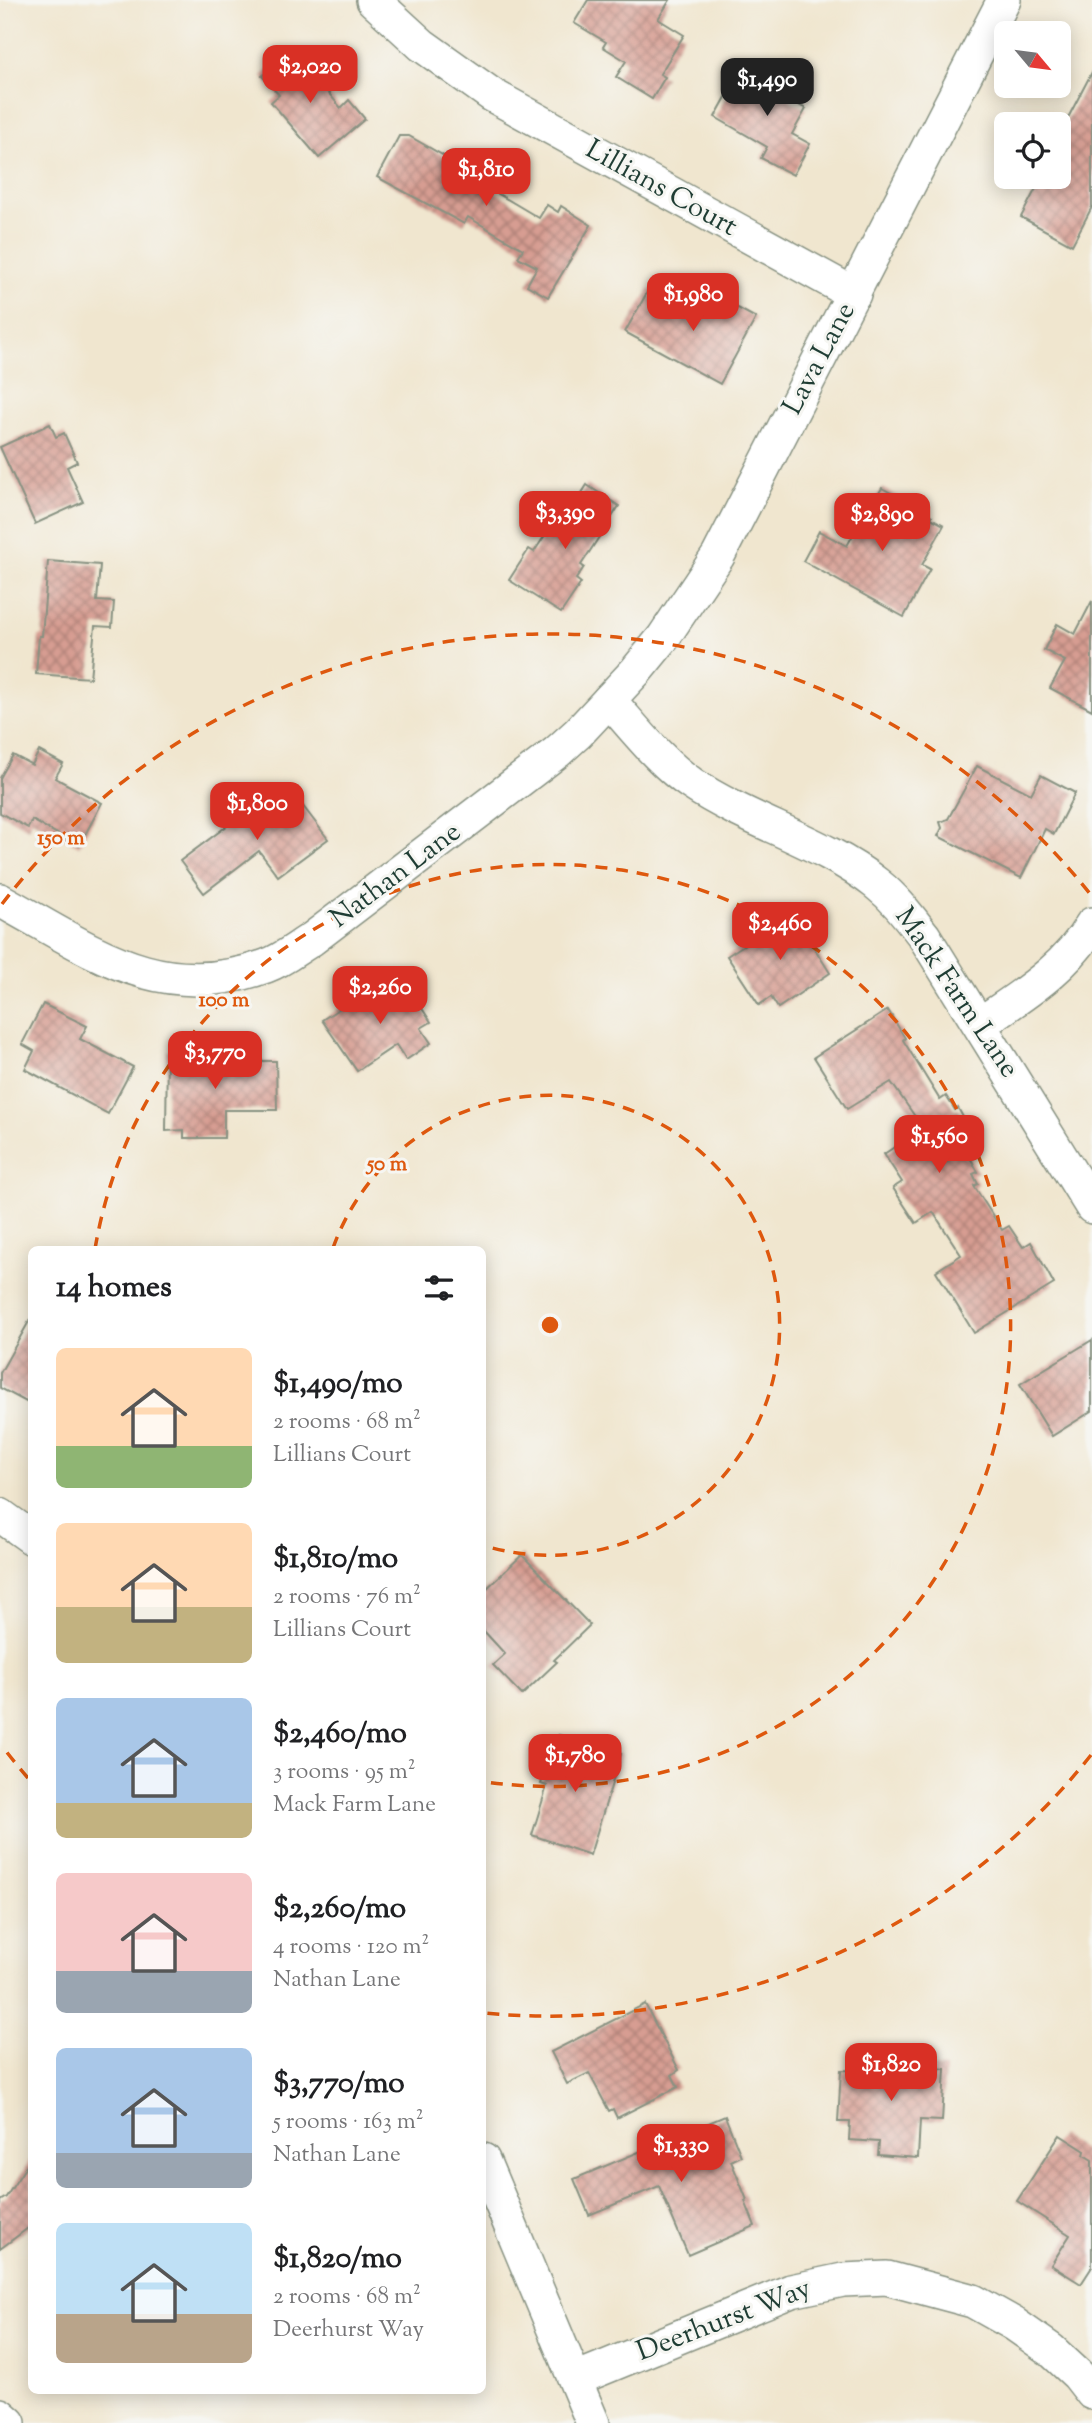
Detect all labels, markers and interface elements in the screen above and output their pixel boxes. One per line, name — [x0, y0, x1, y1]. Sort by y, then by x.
north arrow — [994, 21, 1071, 98]
map controls — [994, 21, 1071, 189]
pin: $2,020 — [253, 46, 367, 105]
text: $2,020 — [279, 51, 341, 84]
pin: $1,490 — [710, 58, 824, 118]
text: $1,490 — [737, 64, 797, 97]
button: locate — [994, 112, 1071, 189]
street label: Lillians Court — [578, 131, 745, 247]
pin: $1,810 — [429, 148, 543, 208]
text: $1,810 — [457, 154, 515, 187]
pin: $1,980 — [636, 274, 750, 333]
text: $1,980 — [663, 279, 723, 312]
street label: Lava Lane — [774, 296, 866, 422]
pin: $3,390 — [508, 491, 622, 551]
pin: $2,890 — [825, 494, 939, 553]
text: $3,390 — [535, 497, 595, 530]
text: $2,890 — [850, 499, 914, 532]
pin: $1,800 — [200, 782, 314, 842]
text: $1,800 — [226, 788, 288, 821]
street label: Nathan Lane — [322, 813, 470, 939]
text: 150 m — [37, 824, 85, 854]
street label: Mack Farm Lane — [884, 900, 1028, 1086]
pin: $2,460 — [723, 902, 837, 962]
text: $2,460 — [748, 908, 812, 941]
pin: $2,260 — [323, 967, 437, 1026]
text: $2,260 — [348, 972, 412, 1005]
text: 100 m — [199, 986, 250, 1016]
pin: $3,770 — [158, 1032, 272, 1091]
text: $3,770 — [184, 1037, 246, 1070]
pin: $1,560 — [882, 1116, 996, 1175]
text: $1,560 — [910, 1121, 968, 1154]
text: 50 m — [365, 1150, 408, 1180]
text: 14 homes — [56, 1267, 172, 1310]
icon: filters — [420, 1269, 458, 1307]
centre of rings — [538, 1313, 562, 1337]
text: $1,490/mo — [273, 1363, 403, 1406]
icon: home — [112, 1376, 196, 1460]
text: 2 rooms · 68 m² — [273, 1406, 421, 1439]
text: Lillians Court — [273, 1439, 411, 1472]
text: $1,810/mo — [273, 1538, 398, 1581]
icon: home — [112, 1551, 196, 1635]
text: 2 rooms · 76 m² — [273, 1581, 421, 1614]
text: Lillians Court — [273, 1614, 411, 1647]
text: $2,460/mo — [273, 1713, 407, 1756]
icon: home — [112, 1726, 196, 1810]
pin: $1,780 — [518, 1734, 632, 1794]
text: $1,780 — [544, 1740, 606, 1773]
text: 3 rooms · 95 m² — [273, 1756, 416, 1789]
text: Mack Farm Lane — [273, 1789, 436, 1822]
text: $2,260/mo — [273, 1888, 406, 1931]
icon: home — [112, 1901, 196, 1985]
text: 4 rooms · 120 m² — [273, 1931, 429, 1964]
text: Nathan Lane — [273, 1964, 401, 1997]
pin: $1,820 — [834, 2044, 948, 2103]
text: $1,820 — [861, 2049, 921, 2082]
text: $3,770/mo — [273, 2063, 405, 2106]
icon: home — [112, 2076, 196, 2160]
text: 5 rooms · 163 m² — [273, 2106, 423, 2139]
pin: $1,330 — [624, 2124, 738, 2184]
text: $1,330 — [653, 2130, 709, 2163]
text: Nathan Lane — [273, 2139, 401, 2172]
text: $1,820/mo — [273, 2238, 402, 2281]
icon: home — [112, 2251, 196, 2335]
street label: Deerhurst Way — [631, 2269, 817, 2373]
text: 2 rooms · 68 m² — [273, 2281, 421, 2314]
text: Deerhurst Way — [273, 2314, 424, 2347]

